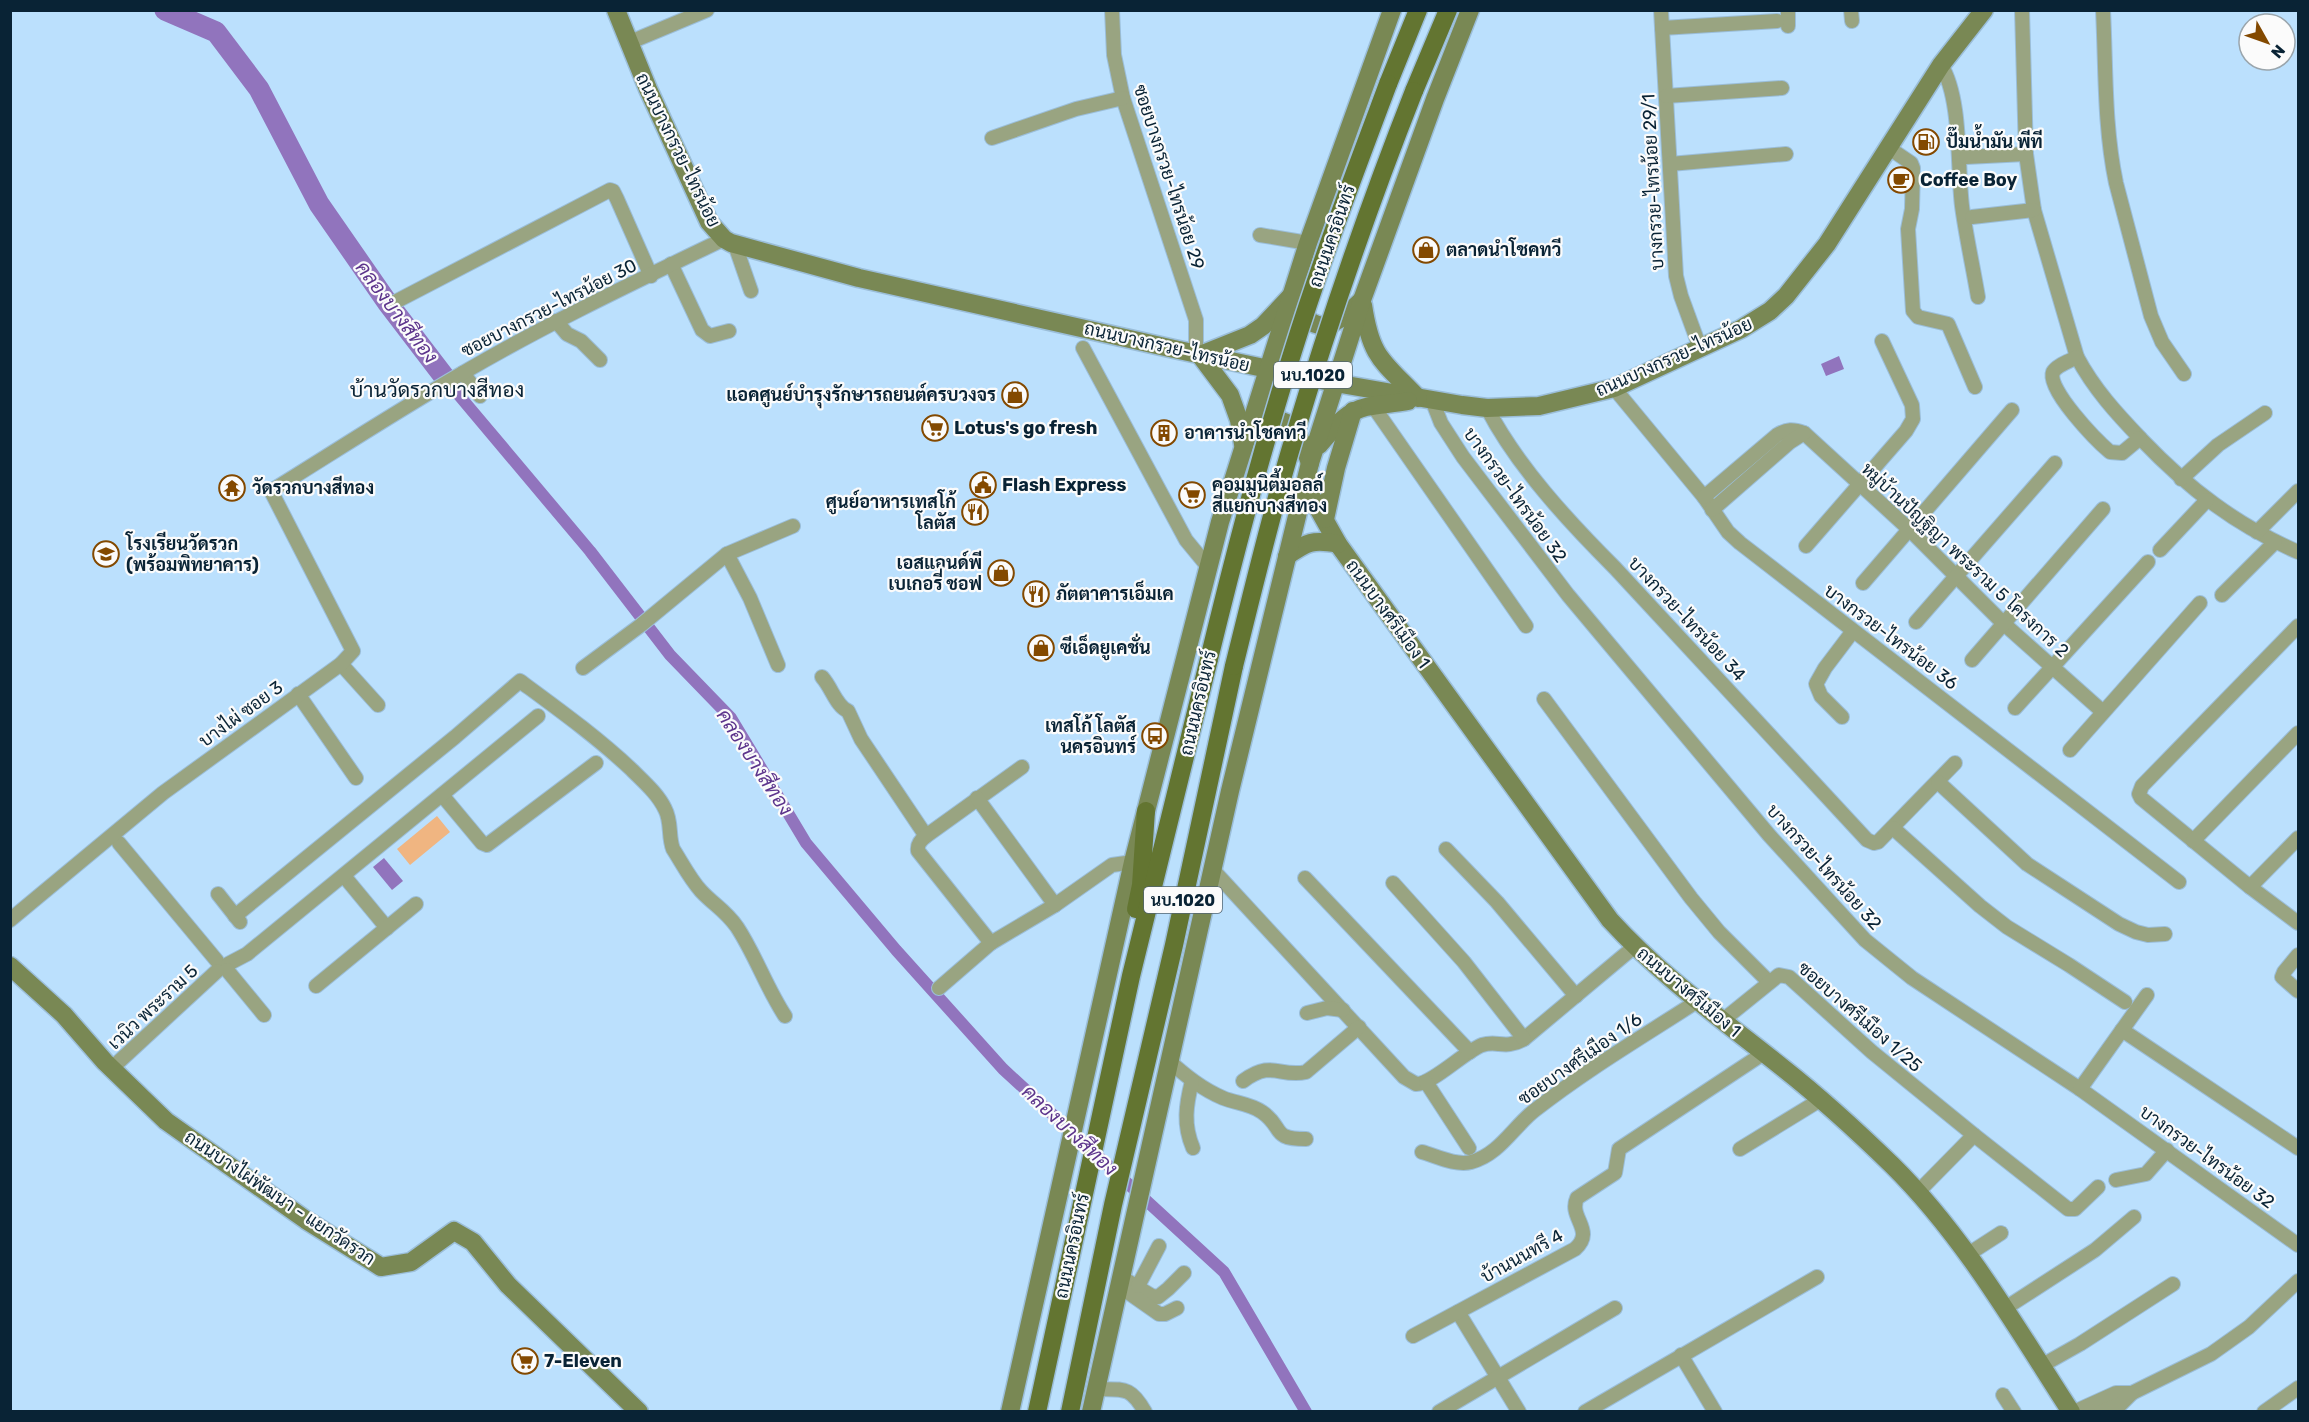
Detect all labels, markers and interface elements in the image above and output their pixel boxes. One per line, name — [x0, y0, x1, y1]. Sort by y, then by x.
north arrow — [2237, 12, 2297, 72]
text: N — [2267, 41, 2289, 62]
street label: ถนนบางกรวย-ไทรน้อย — [631, 68, 727, 231]
street label: ซอยบางกรวย-ไทรน้อย 29 — [1129, 81, 1211, 272]
street label: บางกรวย-ไทรน้อย 29/1 — [1635, 93, 1669, 271]
place label: ปั๊มน้ำมัน พีที — [1946, 124, 2043, 153]
fuel station icon: ปั๊มน้ำมัน พีที — [1911, 127, 1941, 157]
cafe icon: Coffee Boy — [1886, 165, 1916, 195]
place label: Coffee Boy — [1920, 169, 2017, 191]
street label: ถนนนครอินทร์ — [1302, 181, 1360, 290]
shop icon: ตลาดนำโชคทวี — [1411, 235, 1441, 265]
place label: ตลาดนำโชคทวี — [1446, 237, 1561, 261]
street label: ซอยบางกรวย-ไทรน้อย 30 — [457, 252, 641, 362]
water label: คลองบางสีทอง — [351, 256, 444, 368]
street label: ถนนบางกรวย-ไทรน้อย — [1591, 311, 1756, 401]
street label: ถนนบางกรวย-ไทรน้อย — [1082, 315, 1252, 377]
road number: นบ.1020 — [1274, 362, 1352, 388]
district label: บ้านวัดรวกบางสีทอง — [350, 377, 524, 402]
shop icon: แอคศูนย์บำรุงรักษารถยนต์ครบวงจร — [1000, 380, 1030, 410]
place label: แอคศูนย์บำรุงรักษารถยนต์ครบวงจร — [726, 382, 996, 409]
supermarket icon: Lotus's go fresh — [920, 413, 950, 443]
place label: Lotus's go fresh — [954, 417, 1097, 439]
building icon: อาคารนำโชคทวี — [1149, 418, 1179, 448]
place label: อาคารนำโชคทวี — [1184, 420, 1306, 444]
street label: บางกรวย-ไทรน้อย 32 — [1459, 422, 1573, 567]
street label: หมู่บ้านปัญฐิญา พระราม 5 โครงการ 2 — [1855, 457, 2075, 663]
place label: คอมมูนิตี้มอลล์ สี่แยกบางสีทอง — [1212, 468, 1327, 517]
public building icon: Flash Express — [968, 470, 998, 500]
temple icon: วัดรวกบางสีทอง — [217, 473, 247, 503]
place label: Flash Express — [1002, 474, 1127, 496]
place label: วัดรวกบางสีทอง — [252, 475, 374, 499]
supermarket icon: คอมมูนิตี้มอลล์ สี่แยกบางสีทอง — [1177, 480, 1207, 510]
place label: ศูนย์อาหารเทสโก้ โลตัส — [826, 489, 957, 534]
restaurant icon: ศูนย์อาหารเทสโก้ โลตัส — [960, 497, 990, 527]
place label: โรงเรียนวัดรวก (พร้อมพิทยาคาร) — [125, 531, 259, 576]
school or university icon: โรงเรียนวัดรวก (พร้อมพิทยาคาร) — [91, 539, 121, 569]
place label: เอสแอนด์พี เบเกอรี่ ชอฟ — [888, 550, 982, 595]
street label: บางกรวย-ไทรน้อย 34 — [1624, 551, 1752, 686]
street label: ถนนบางศรีเมือง 1 — [1341, 554, 1436, 673]
shop icon: เอสแอนด์พี เบเกอรี่ ชอฟ — [986, 558, 1016, 588]
street label: บางกรวย-ไทรน้อย 36 — [1820, 578, 1964, 695]
restaurant icon: ภัตตาคารเอ็มเค — [1021, 579, 1051, 609]
place label: ภัตตาคารเอ็มเค — [1056, 580, 1174, 605]
shop icon: ซีเอ็ดยูเคชั่น — [1026, 633, 1056, 663]
place label: ซีเอ็ดยูเคชั่น — [1060, 633, 1151, 661]
street label: ถนนนครอินทร์ — [1173, 648, 1221, 758]
street label: บางไผ่ ซอย 3 — [194, 675, 287, 752]
water label: คลองบางสีทอง — [712, 704, 799, 820]
place label: เทสโก้ โลตัส นครอินทร์ — [1045, 713, 1137, 758]
bus stop icon: เทสโก้ โลตัส นครอินทร์ — [1140, 721, 1170, 751]
street label: บางกรวย-ไทรน้อย 32 — [1762, 798, 1888, 934]
road number: นบ.1020 — [1144, 887, 1222, 913]
street label: ถนนบางศรีเมือง 1 — [1633, 941, 1747, 1042]
street label: ซอยบางศรีเมือง 1/25 — [1793, 956, 1928, 1077]
street label: เวนิว พระราม 5 — [104, 960, 202, 1054]
street label: ซอยบางศรีเมือง 1/6 — [1513, 1006, 1646, 1110]
water label: คลองบางสีทอง — [1017, 1079, 1123, 1180]
street label: บางกรวย-ไทรน้อย 32 — [2135, 1099, 2280, 1213]
street label: ถนนบางไผ่พัฒนา - แยกวัดรวก — [181, 1124, 381, 1270]
street label: ถนนนครอินทร์ — [1048, 1191, 1094, 1301]
street label: บ้านนนทรี 4 — [1476, 1223, 1567, 1288]
supermarket icon: 7-Eleven — [510, 1346, 540, 1376]
place label: 7-Eleven — [544, 1350, 622, 1372]

